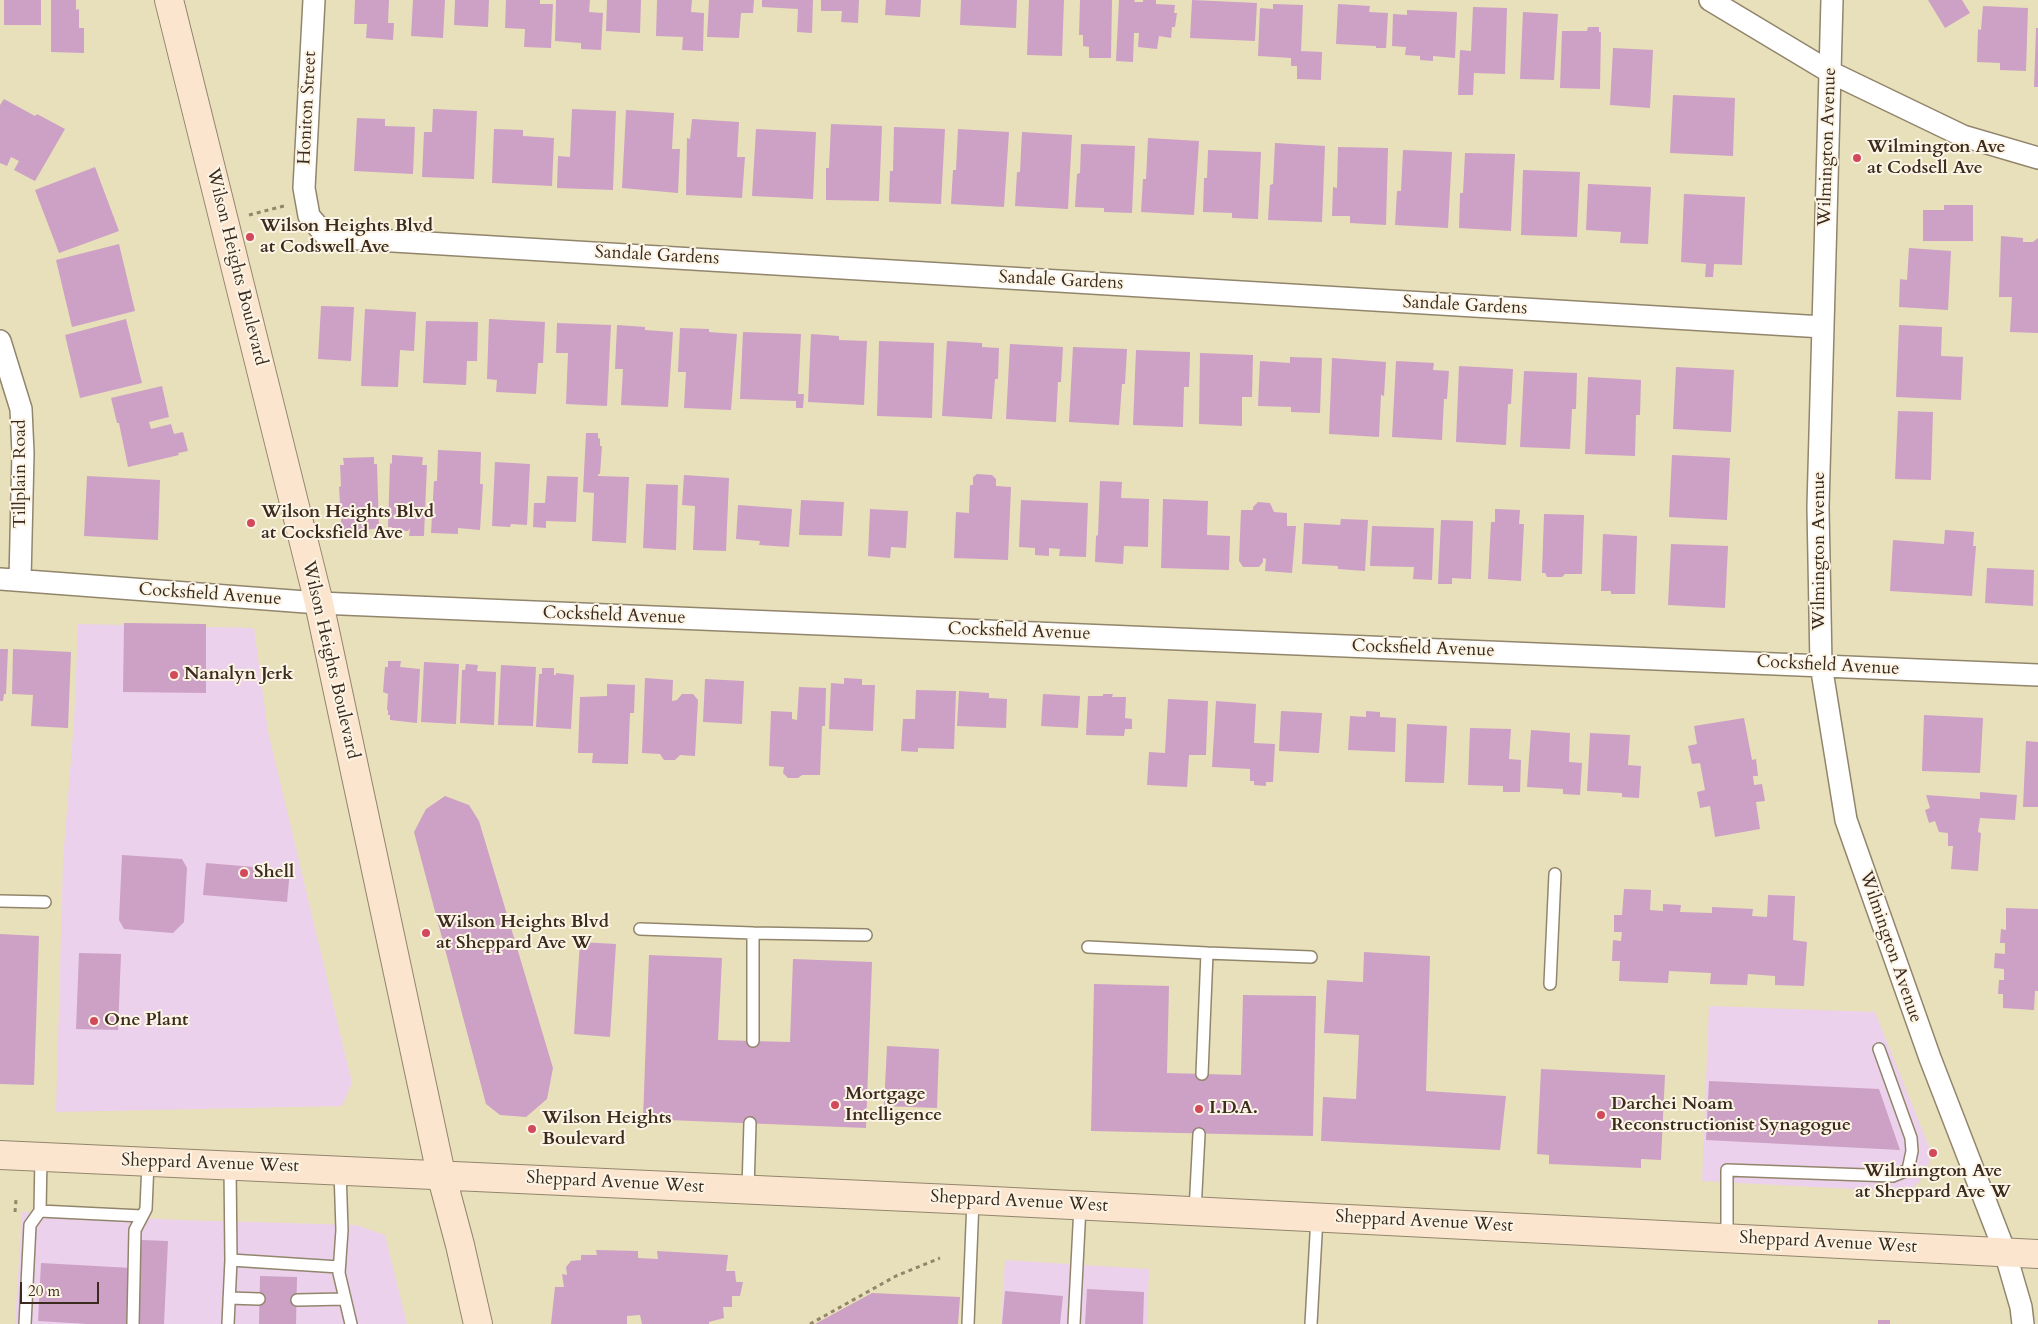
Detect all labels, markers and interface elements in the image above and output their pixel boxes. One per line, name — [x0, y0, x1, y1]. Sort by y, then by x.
street label: Honiton Street — [294, 51, 322, 165]
street label: Wilmington Avenue — [1814, 67, 1842, 227]
place label: Wilmington Ave at Codsell Ave — [1867, 137, 2005, 180]
marker: Wilmington Ave at Codsell Ave — [1851, 152, 1863, 164]
street label: Wilson Heights Boulevard — [201, 166, 271, 368]
place label: Wilson Heights Blvd at Codswell Ave — [260, 216, 433, 258]
marker: Wilson Heights Blvd at Codswell Ave — [244, 231, 256, 243]
street label: Sandale Gardens — [594, 242, 720, 270]
street label: Sandale Gardens — [998, 267, 1124, 295]
street label: Sandale Gardens — [1402, 292, 1528, 320]
street label: Tillplain Road — [10, 419, 32, 529]
street label: Wilmington Avenue — [1809, 472, 1831, 630]
place label: Wilson Heights Blvd at Cocksfield Ave — [261, 502, 434, 544]
marker: Wilson Heights Blvd at Cocksfield Ave — [245, 517, 257, 529]
street label: Wilson Heights Boulevard — [297, 559, 363, 761]
street label: Cocksfield Avenue — [138, 579, 282, 611]
street label: Cocksfield Avenue — [542, 603, 686, 629]
street label: Cocksfield Avenue — [947, 619, 1091, 645]
street label: Cocksfield Avenue — [1351, 636, 1495, 662]
street label: Cocksfield Avenue — [1756, 651, 1900, 681]
place label: Nanalyn Jerk — [184, 664, 293, 686]
marker: Nanalyn Jerk — [168, 669, 180, 681]
place label: Shell — [254, 862, 294, 884]
marker: Shell — [238, 867, 250, 879]
street label: Wilmington Avenue — [1854, 868, 1926, 1026]
place label: Wilson Heights Blvd at Sheppard Ave W — [436, 912, 609, 954]
marker: Wilson Heights Blvd at Sheppard Ave W — [420, 927, 432, 939]
place label: One Plant — [104, 1010, 188, 1032]
marker: One Plant — [88, 1015, 100, 1027]
place label: Mortgage Intelligence — [845, 1084, 942, 1126]
place label: Darchei Noam Reconstructionist Synagogue — [1611, 1094, 1851, 1136]
place label: I.D.A. — [1209, 1098, 1258, 1120]
marker: Mortgage Intelligence — [829, 1099, 841, 1111]
marker: I.D.A. — [1193, 1103, 1205, 1115]
place label: Wilson Heights Boulevard — [542, 1108, 672, 1150]
marker: Darchei Noam Reconstructionist Synagogue — [1595, 1109, 1607, 1121]
marker: Wilson Heights Boulevard — [526, 1123, 538, 1135]
marker: Wilmington Ave at Sheppard Ave W — [1927, 1147, 1939, 1159]
street label: Sheppard Avenue West — [121, 1150, 299, 1178]
place label: Wilmington Ave at Sheppard Ave W — [1855, 1161, 2011, 1204]
street label: Sheppard Avenue West — [526, 1168, 704, 1198]
street label: Sheppard Avenue West — [930, 1187, 1108, 1217]
street label: Sheppard Avenue West — [1335, 1207, 1513, 1237]
street label: Sheppard Avenue West — [1739, 1228, 1917, 1258]
scale bar — [22, 1272, 101, 1304]
text: 20 m — [28, 1281, 60, 1301]

